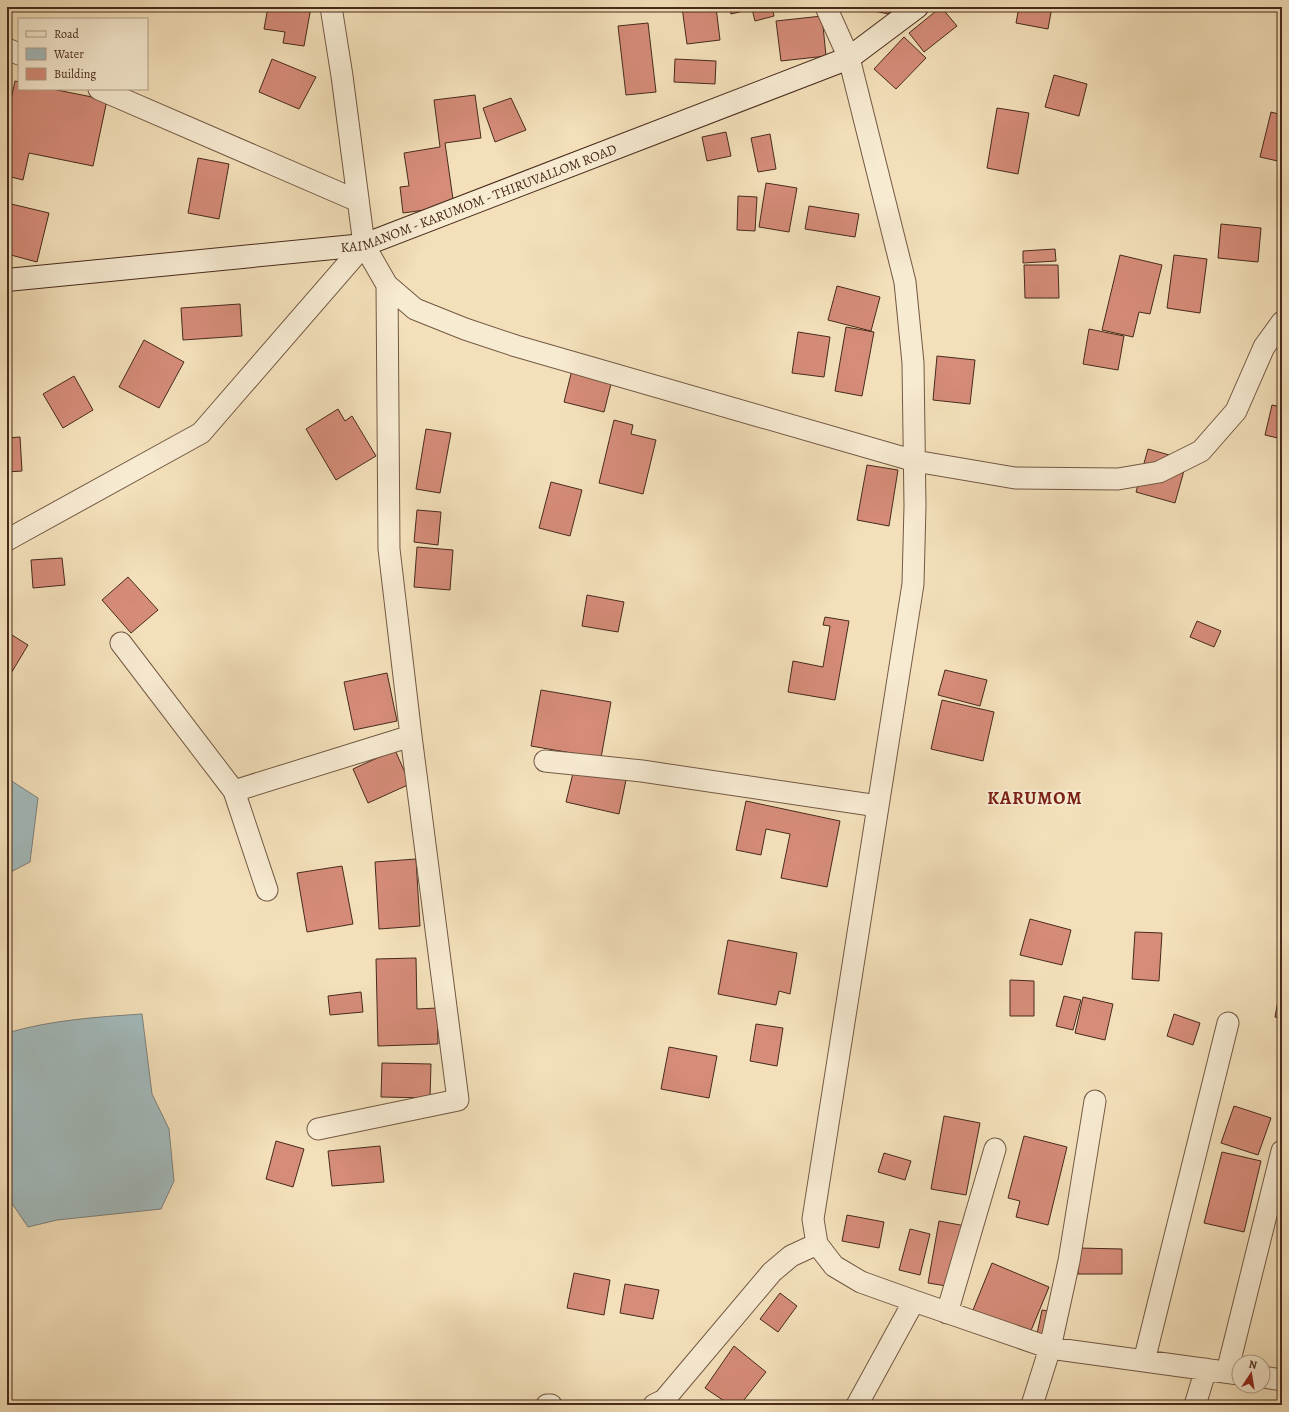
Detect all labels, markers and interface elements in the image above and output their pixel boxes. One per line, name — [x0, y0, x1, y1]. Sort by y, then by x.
legend — [18, 18, 148, 90]
text: Road — [54, 26, 80, 42]
text: Water — [53, 46, 84, 62]
text: Building — [54, 66, 96, 82]
street label: KAIMANOM - KARUMOM - THIRUVALLOM ROAD — [340, 139, 620, 257]
district label: KARUMOM — [987, 786, 1083, 810]
north arrow — [1231, 1354, 1271, 1394]
text: N — [1247, 1357, 1258, 1373]

